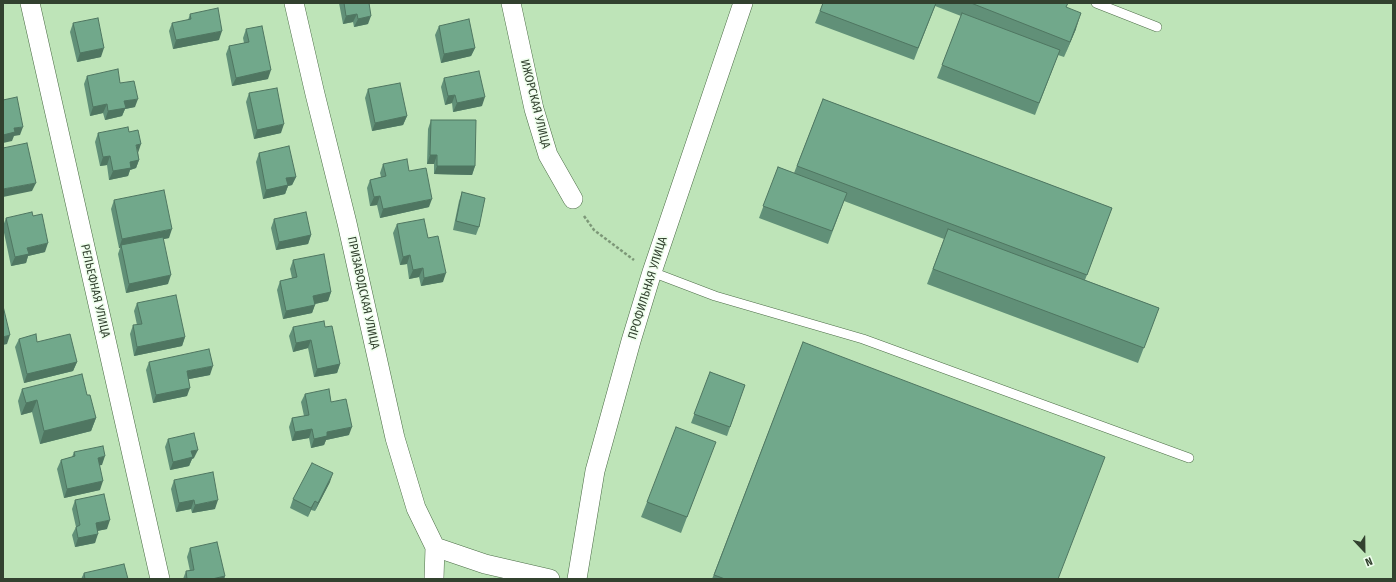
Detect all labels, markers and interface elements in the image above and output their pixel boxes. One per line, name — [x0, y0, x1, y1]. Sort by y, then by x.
street label: ИЖОРСКАЯ УЛИЦА — [517, 58, 553, 150]
street label: ПРИЗАВОДСКАЯ УЛИЦА — [344, 235, 382, 351]
street label: ПРОФИЛЬНАЯ УЛИЦА — [625, 235, 671, 341]
street label: РЕЛЬЕФНАЯ УЛИЦА — [77, 243, 113, 339]
north arrow — [1344, 530, 1384, 570]
text: N — [1363, 554, 1374, 569]

